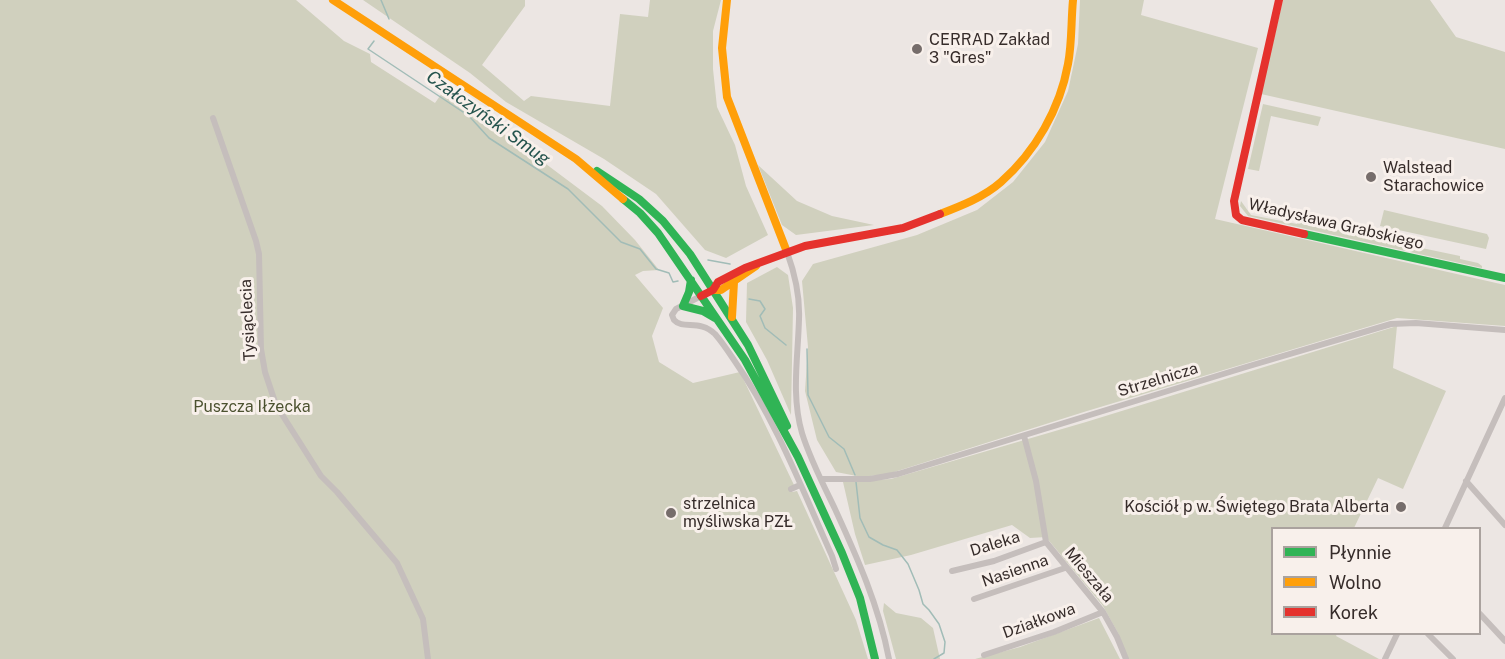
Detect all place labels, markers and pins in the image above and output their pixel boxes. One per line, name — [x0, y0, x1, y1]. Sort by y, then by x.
place label: CERRAD Zakład 3 "Gres" — [929, 30, 1050, 68]
marker: CERRAD Zakład 3 "Gres" — [910, 42, 924, 56]
place label: Walstead Starachowice — [1383, 158, 1484, 196]
marker: Walstead Starachowice — [1364, 170, 1378, 184]
place label: strzelnica myśliwska PZŁ — [683, 494, 793, 532]
place label: Kościół p w. Świętego Brata Alberta — [1124, 497, 1389, 517]
marker: Kościół p w. Świętego Brata Alberta — [1394, 500, 1408, 514]
marker: strzelnica myśliwska PZŁ — [664, 506, 678, 520]

